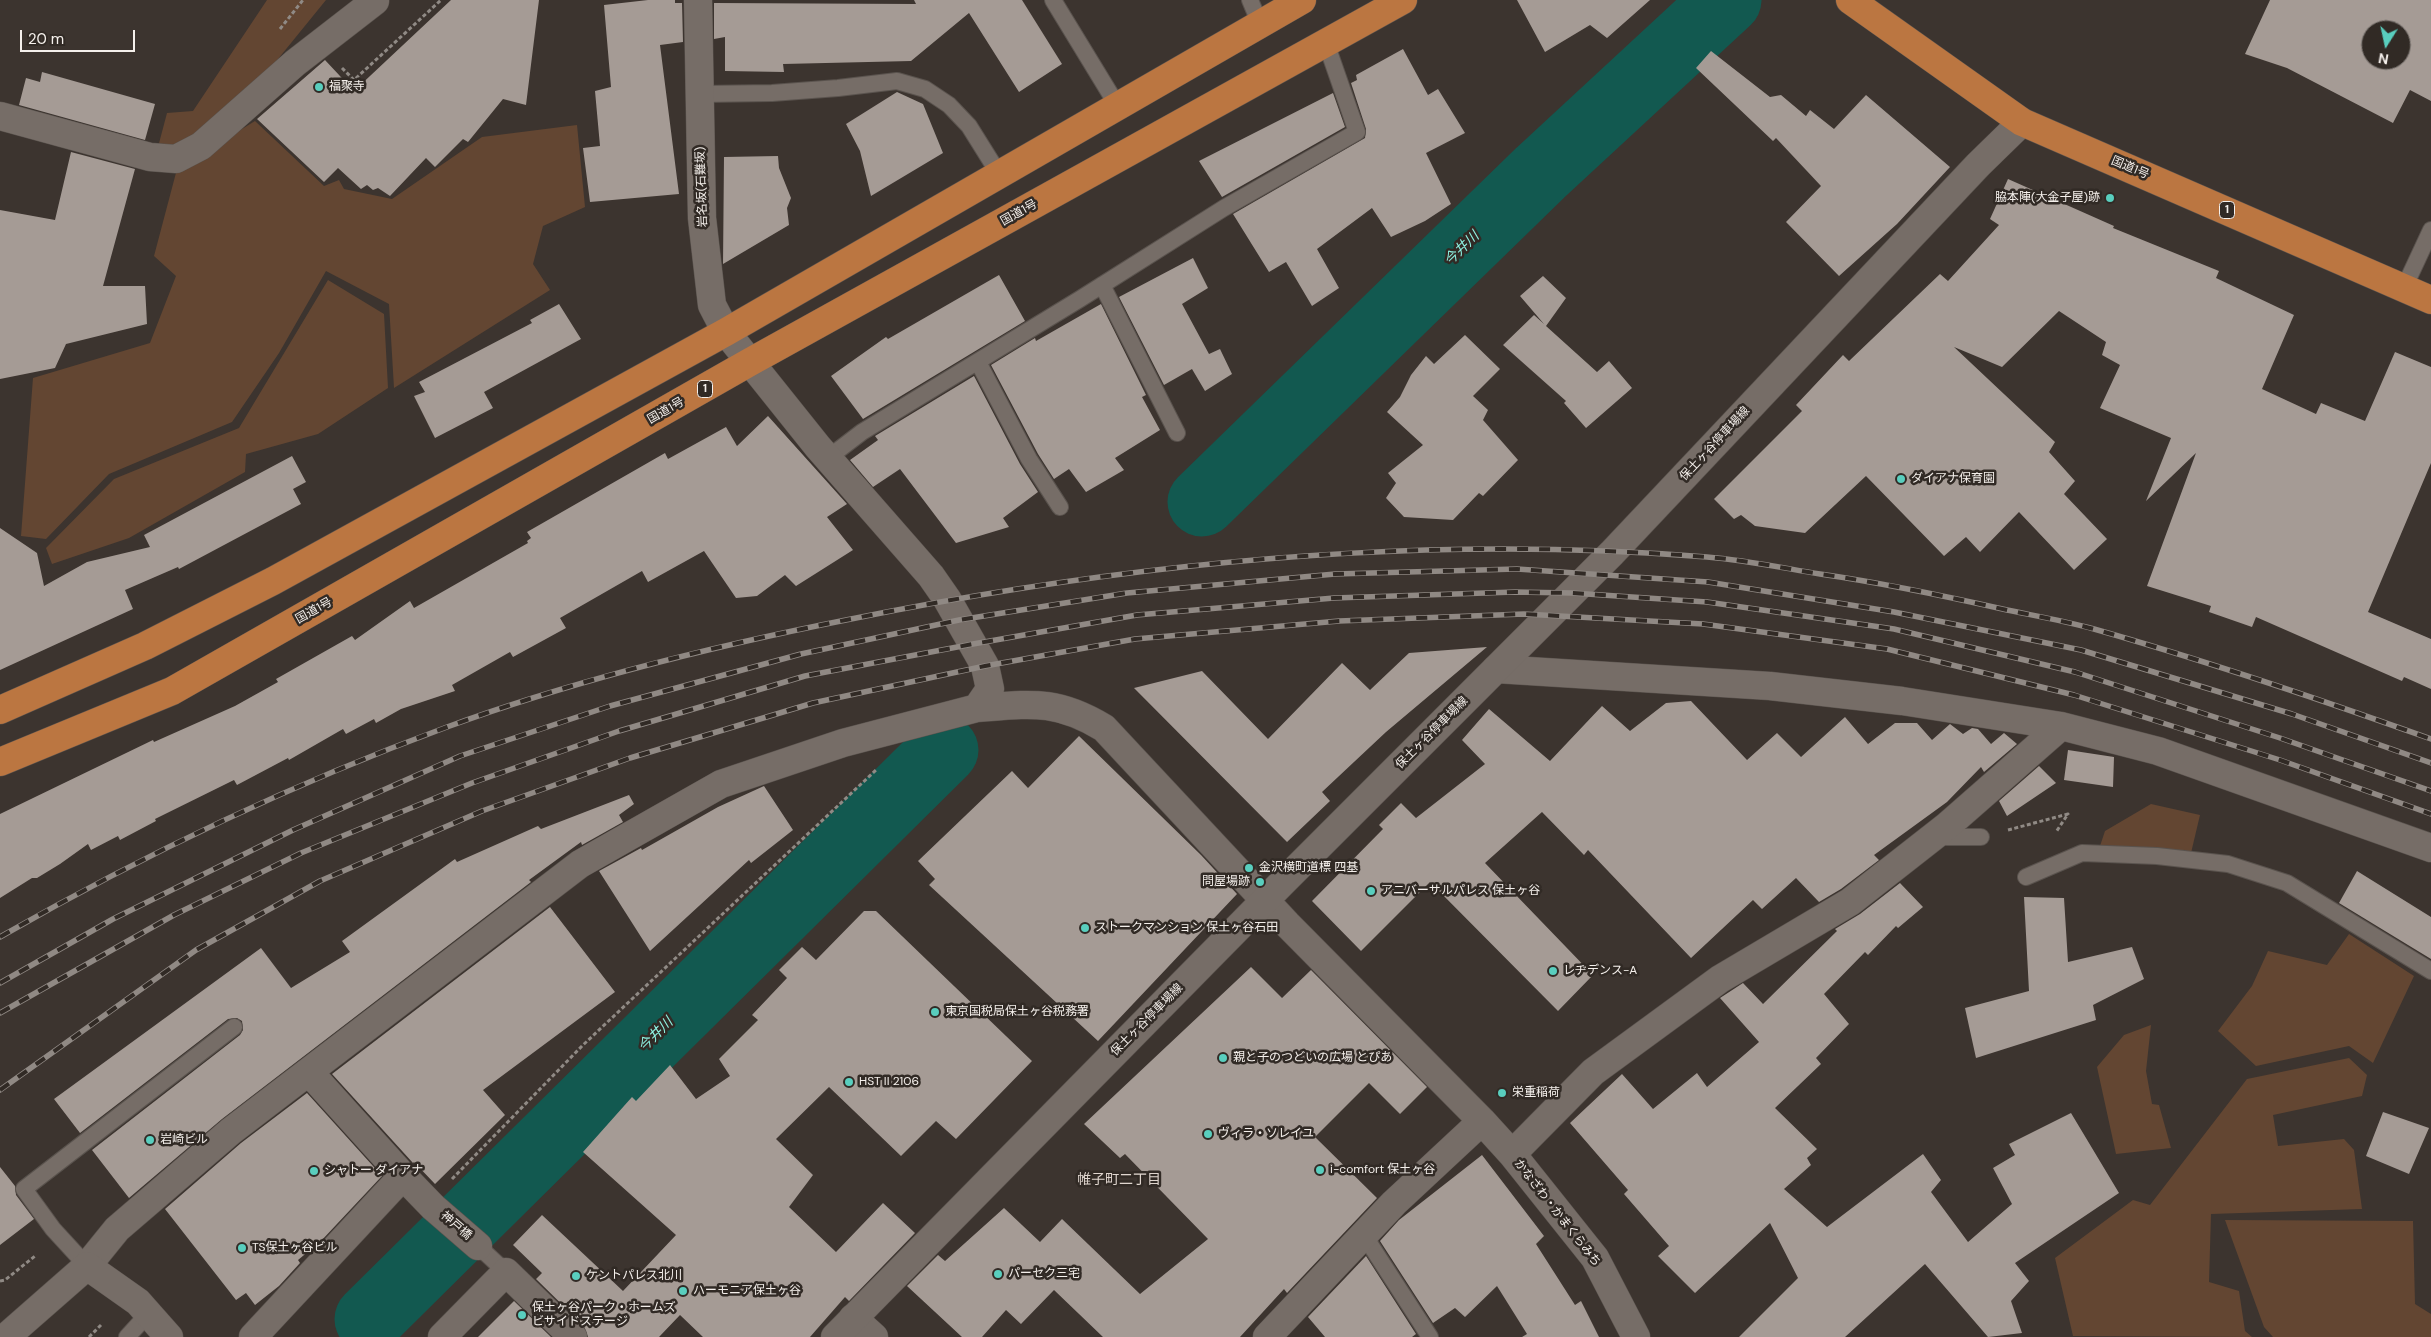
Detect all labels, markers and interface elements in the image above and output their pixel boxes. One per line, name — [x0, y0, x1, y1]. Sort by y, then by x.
scale bar — [22, 20, 138, 52]
north arrow — [2361, 20, 2411, 70]
text: 20 m — [28, 29, 64, 49]
text: N — [2377, 49, 2390, 69]
place label: 福聚寺 — [329, 80, 365, 94]
marker: 福聚寺 — [313, 81, 325, 93]
street label: 岩名坂(石難坂) — [693, 146, 711, 228]
street label: 国道1号 — [2109, 154, 2151, 182]
place label: 脇本陣(大金子屋)跡 — [1995, 191, 2100, 205]
marker: 脇本陣(大金子屋)跡 — [2104, 192, 2116, 204]
street label: 国道1号 — [998, 197, 1040, 229]
road number: 1 — [2220, 202, 2234, 218]
water label: 今井川 — [1441, 228, 1483, 270]
road number: 1 — [698, 380, 712, 398]
street label: 国道1号 — [645, 395, 687, 427]
street label: 保土ヶ谷停車場線 — [1677, 404, 1753, 484]
place label: ダイアナ保育園 — [1911, 472, 1995, 486]
marker: ダイアナ保育園 — [1895, 473, 1907, 485]
street label: 国道1号 — [293, 595, 335, 627]
street label: 保土ヶ谷停車場線 — [1393, 694, 1471, 772]
place label: 金沢横町道標 四基 — [1259, 861, 1358, 875]
marker: 金沢横町道標 四基 — [1243, 862, 1255, 874]
place label: 問屋場跡 — [1202, 875, 1250, 889]
marker: 問屋場跡 — [1254, 876, 1266, 888]
place label: アニバーサルパレス 保土ヶ谷 — [1381, 884, 1540, 898]
marker: アニバーサルパレス 保土ヶ谷 — [1365, 885, 1377, 897]
place label: ストークマンション 保土ヶ谷石田 — [1095, 921, 1278, 935]
marker: ストークマンション 保土ヶ谷石田 — [1079, 922, 1091, 934]
place label: レヂデンス-A — [1563, 964, 1637, 978]
marker: レヂデンス-A — [1547, 965, 1559, 977]
street label: 保土ヶ谷停車場線 — [1108, 981, 1186, 1059]
place label: 東京国税局保土ヶ谷税務署 — [945, 1005, 1089, 1019]
marker: 東京国税局保土ヶ谷税務署 — [929, 1006, 941, 1018]
water label: 今井川 — [635, 1014, 677, 1056]
place label: 親と子のつどいの広場 とぴあ — [1233, 1051, 1392, 1065]
marker: 親と子のつどいの広場 とぴあ — [1217, 1052, 1229, 1064]
place label: HST II 2106 — [859, 1075, 919, 1089]
marker: HST II 2106 — [843, 1076, 855, 1088]
place label: 栄重稲荷 — [1512, 1086, 1560, 1100]
marker: 栄重稲荷 — [1496, 1087, 1508, 1099]
place label: ヴィラ・ソレイユ — [1218, 1127, 1314, 1141]
marker: ヴィラ・ソレイユ — [1202, 1128, 1214, 1140]
place label: 岩崎ビル — [160, 1133, 208, 1147]
marker: 岩崎ビル — [144, 1134, 156, 1146]
street label: かなざわ・かまくらみち — [1511, 1157, 1603, 1269]
place label: i-comfort 保土ヶ谷 — [1330, 1163, 1435, 1177]
place label: シャトー ダイアナ — [324, 1164, 423, 1178]
marker: i-comfort 保土ヶ谷 — [1314, 1164, 1326, 1176]
marker: シャトー ダイアナ — [308, 1165, 320, 1177]
district label: 帷子町二丁目 — [1077, 1172, 1161, 1188]
street label: 神戸橋 — [438, 1209, 474, 1243]
place label: TS保土ヶ谷ビル — [252, 1241, 337, 1255]
marker: TS保土ヶ谷ビル — [236, 1242, 248, 1254]
place label: パーセク三宅 — [1008, 1267, 1080, 1281]
marker: パーセク三宅 — [992, 1268, 1004, 1280]
place label: ケントパレス北川 — [586, 1269, 682, 1283]
marker: ケントパレス北川 — [570, 1270, 582, 1282]
place label: ハーモニア保土ヶ谷 — [693, 1284, 801, 1298]
marker: ハーモニア保土ヶ谷 — [677, 1285, 689, 1297]
place label: 保土ヶ谷パーク・ホームズ ビサイドステージ — [532, 1301, 676, 1329]
marker: 保土ヶ谷パーク・ホームズ ビサイドステージ — [516, 1309, 528, 1321]

